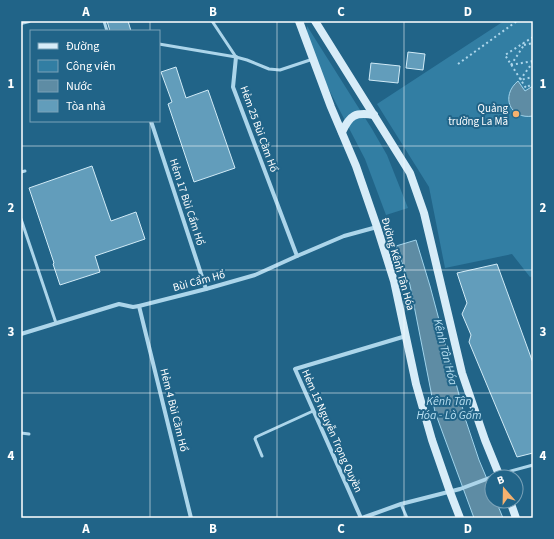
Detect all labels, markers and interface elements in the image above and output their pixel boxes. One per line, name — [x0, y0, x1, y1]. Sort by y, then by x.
text: A — [81, 3, 90, 21]
text: B — [209, 3, 217, 21]
text: C — [337, 3, 345, 21]
text: D — [464, 3, 472, 21]
legend — [30, 30, 160, 122]
text: Đường — [66, 38, 99, 55]
text: Công viên — [66, 58, 115, 75]
text: 1 — [8, 75, 15, 93]
text: 1 — [540, 75, 547, 93]
text: Nước — [66, 78, 93, 95]
street label: Hẻm 25 Bùi Cầm Hổ — [236, 84, 282, 174]
text: Tòa nhà — [66, 98, 106, 115]
place label: Quảng trường La Mã — [448, 101, 508, 129]
marker: Quảng trường La Mã — [511, 109, 521, 119]
street label: Hẻm 17 Bùi Cẩm Hổ — [166, 157, 208, 247]
text: 2 — [8, 199, 15, 217]
text: 2 — [540, 199, 547, 217]
street label: Đường Kênh Tân Hóa — [378, 216, 418, 312]
street label: Bùi Cẩm Hổ — [171, 267, 227, 295]
water label: Kênh Tân Hóa — [429, 317, 462, 387]
text: 3 — [8, 323, 15, 341]
text: 3 — [540, 323, 547, 341]
street label: Hẻm 4 Bùi Cầm Hổ — [156, 367, 192, 453]
street label: Hẻm 15 Nguyễn Trọng Quyền — [298, 367, 366, 495]
water label: Kênh Tân Hóa - Lò Gốm — [416, 393, 482, 424]
text: 4 — [8, 447, 15, 465]
text: 4 — [540, 447, 547, 465]
north arrow — [484, 469, 524, 509]
text: B — [495, 472, 507, 488]
text: A — [81, 520, 90, 538]
text: B — [209, 520, 217, 538]
text: C — [337, 520, 345, 538]
text: D — [464, 520, 472, 538]

